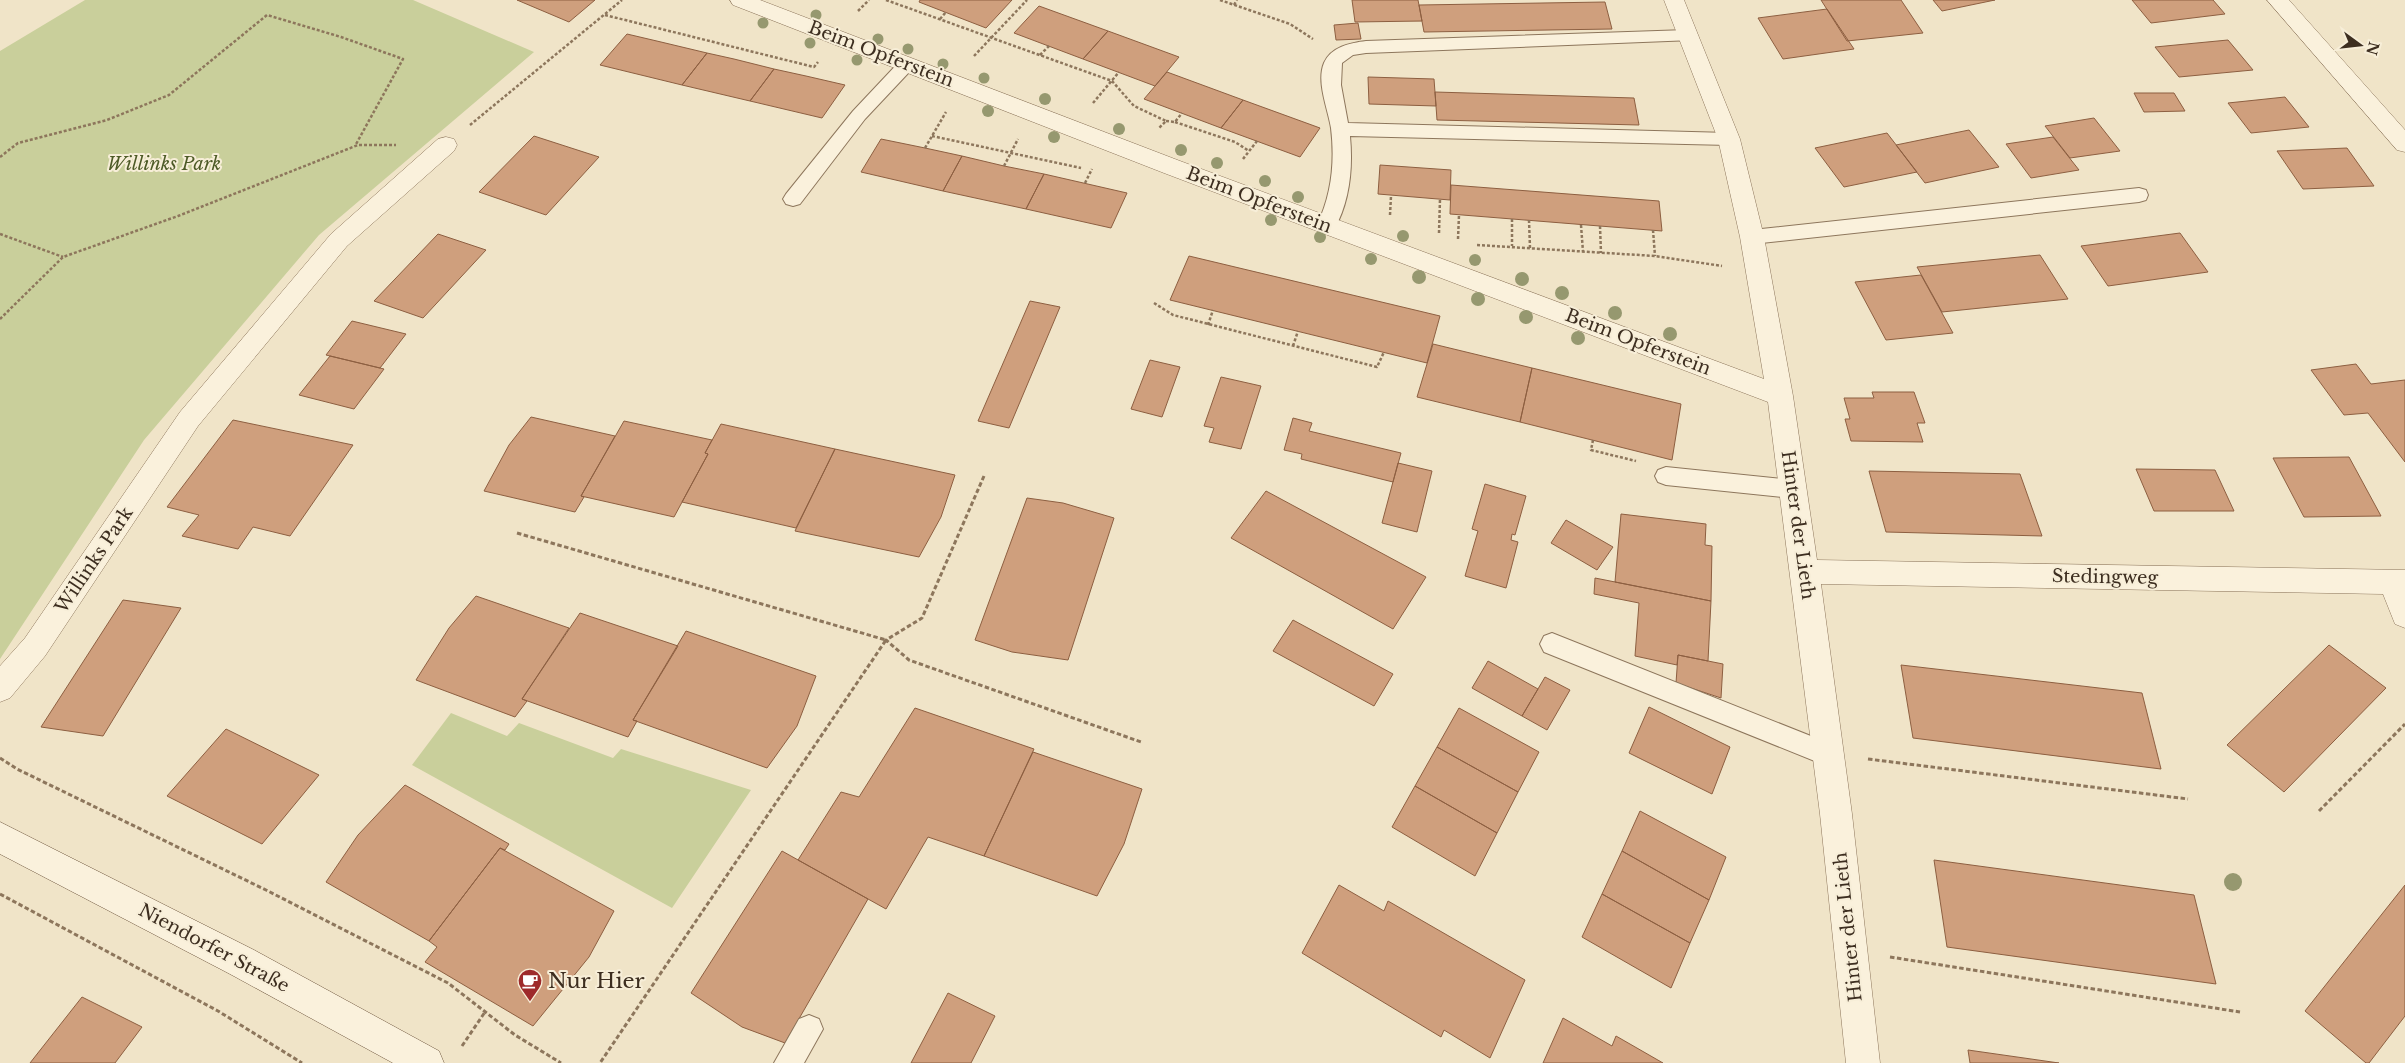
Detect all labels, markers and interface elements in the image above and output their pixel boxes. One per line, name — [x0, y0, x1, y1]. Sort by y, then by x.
street label: Beim Opferstein — [805, 16, 957, 92]
north arrow — [2335, 20, 2385, 70]
text: N — [2362, 40, 2383, 57]
park label: Willinks Park — [107, 153, 221, 175]
street label: Beim Opferstein — [1183, 162, 1335, 238]
street label: Beim Opferstein — [1562, 304, 1714, 380]
street label: Hinter der Lieth — [1777, 449, 1819, 601]
street label: Willinks Park — [50, 503, 138, 618]
street label: Stedingweg — [2052, 565, 2159, 589]
street label: Hinter der Lieth — [1829, 851, 1867, 1003]
street label: Niendorfer Straße — [135, 899, 293, 997]
cafe icon: Nur Hier — [517, 968, 543, 1002]
place label: Nur Hier — [548, 968, 645, 994]

